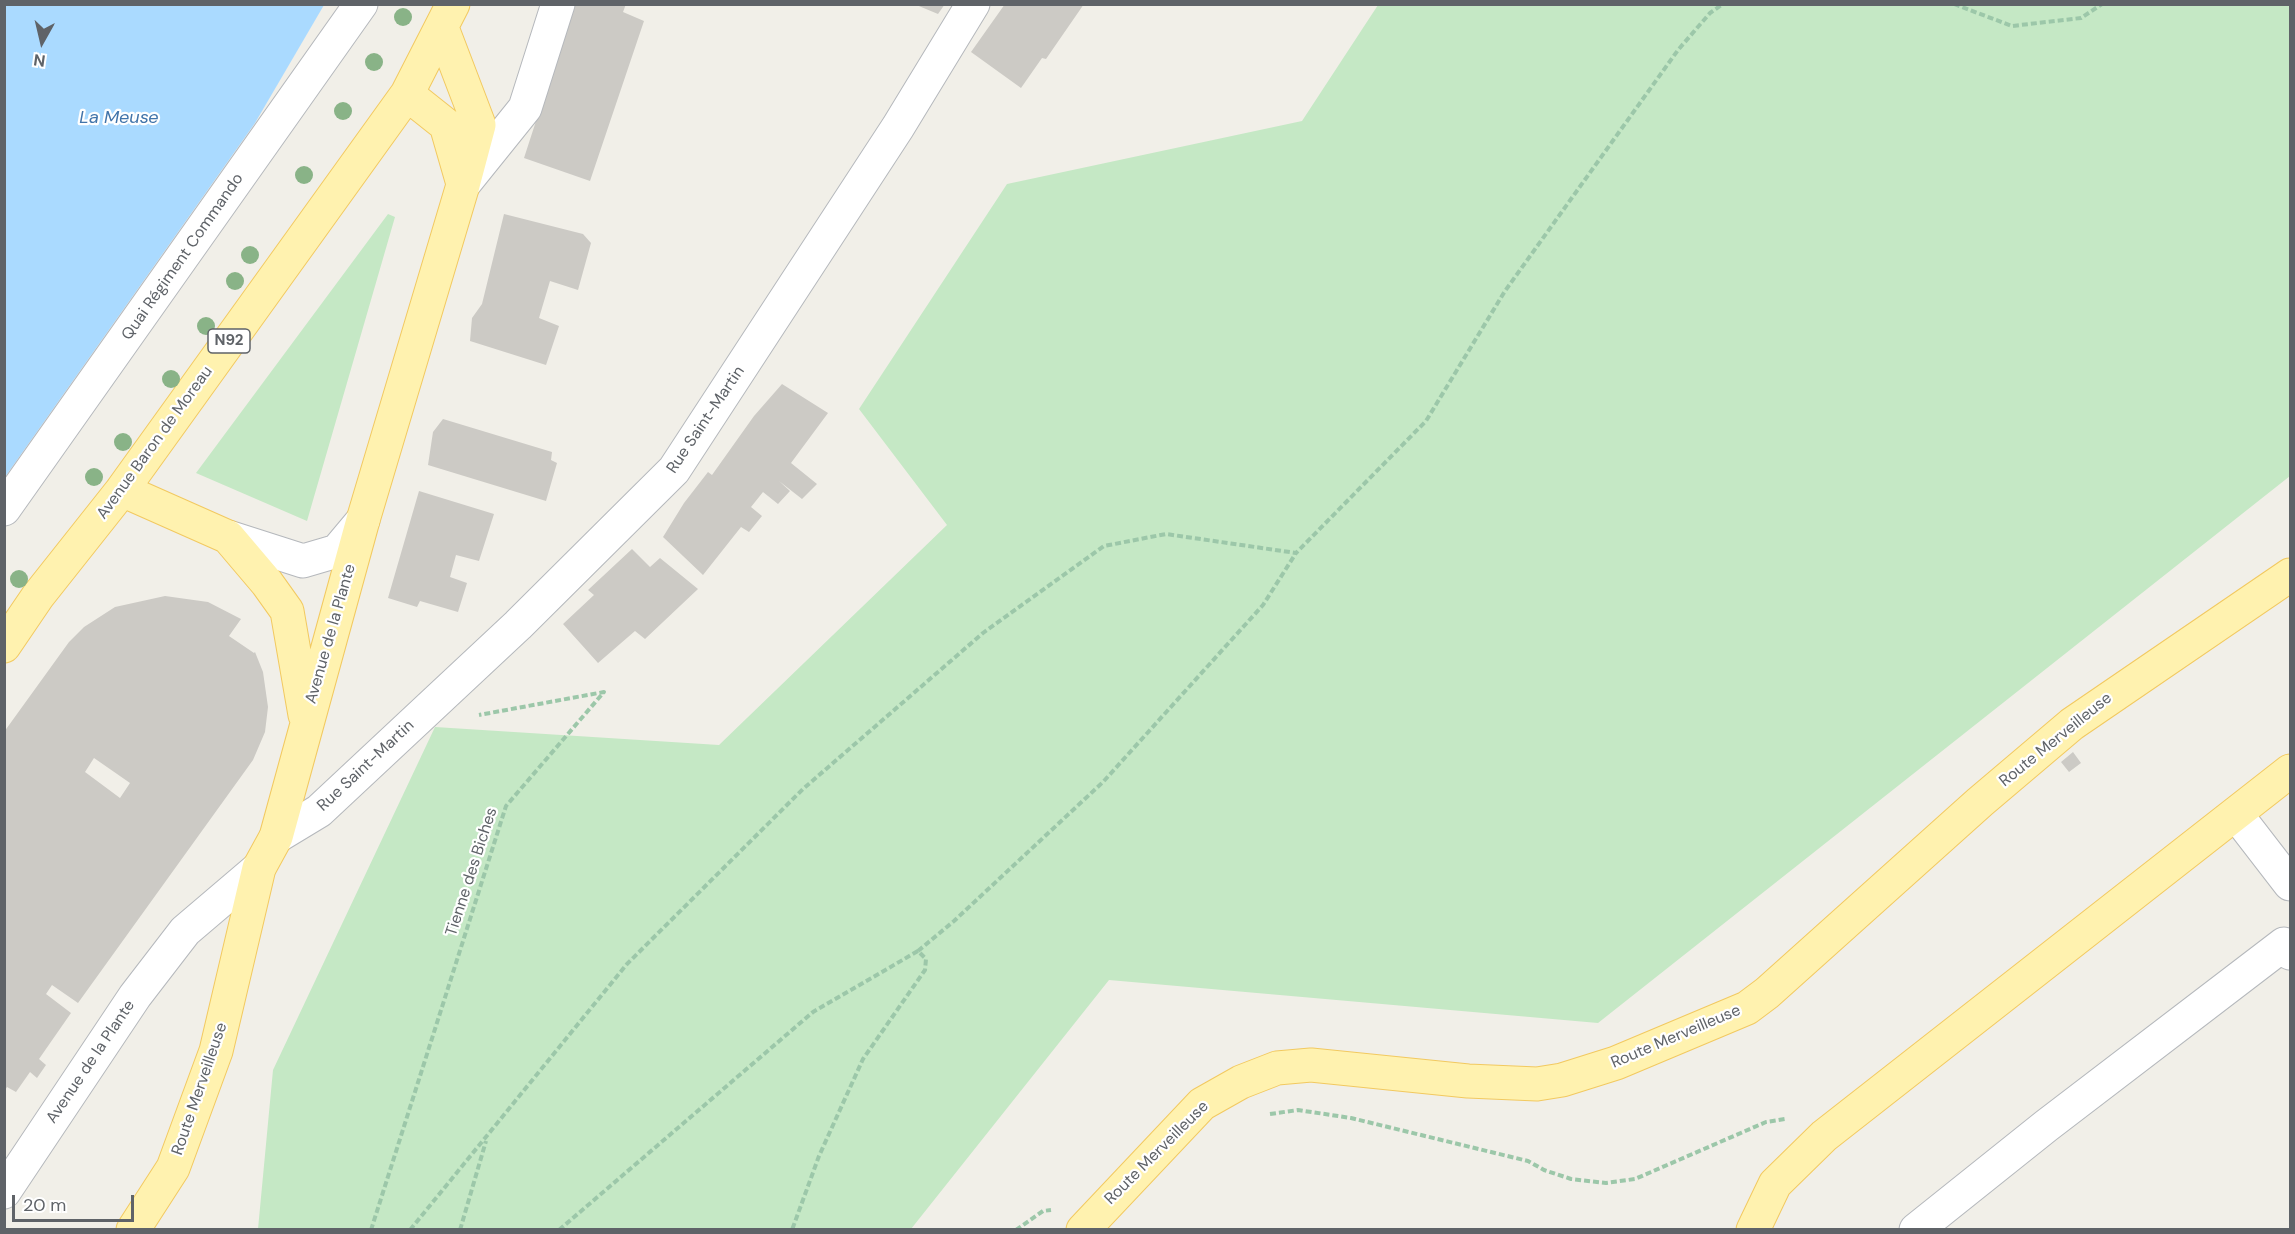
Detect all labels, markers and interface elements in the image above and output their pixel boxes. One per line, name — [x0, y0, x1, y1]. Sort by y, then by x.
north arrow — [12, 12, 72, 72]
text: N — [32, 49, 47, 72]
water label: La Meuse — [79, 107, 159, 129]
street label: Quai Régiment Commando — [118, 170, 248, 344]
road number: N92 — [208, 329, 250, 353]
street label: Avenue Baron de Moreau — [93, 363, 217, 523]
street label: Rue Saint-Martin — [663, 363, 749, 477]
street label: Avenue de la Plante — [302, 562, 360, 706]
street label: Route Merveilleuse — [1996, 689, 2116, 791]
street label: Rue Saint-Martin — [314, 716, 418, 816]
street label: Tienne des Biches — [442, 805, 502, 939]
street label: Avenue de la Plante — [43, 997, 139, 1127]
street label: Route Merveilleuse — [1608, 1001, 1744, 1073]
street label: Route Merveilleuse — [168, 1020, 232, 1158]
street label: Route Merveilleuse — [1101, 1097, 1213, 1209]
scale bar — [15, 1183, 136, 1221]
text: 20 m — [23, 1193, 66, 1217]

